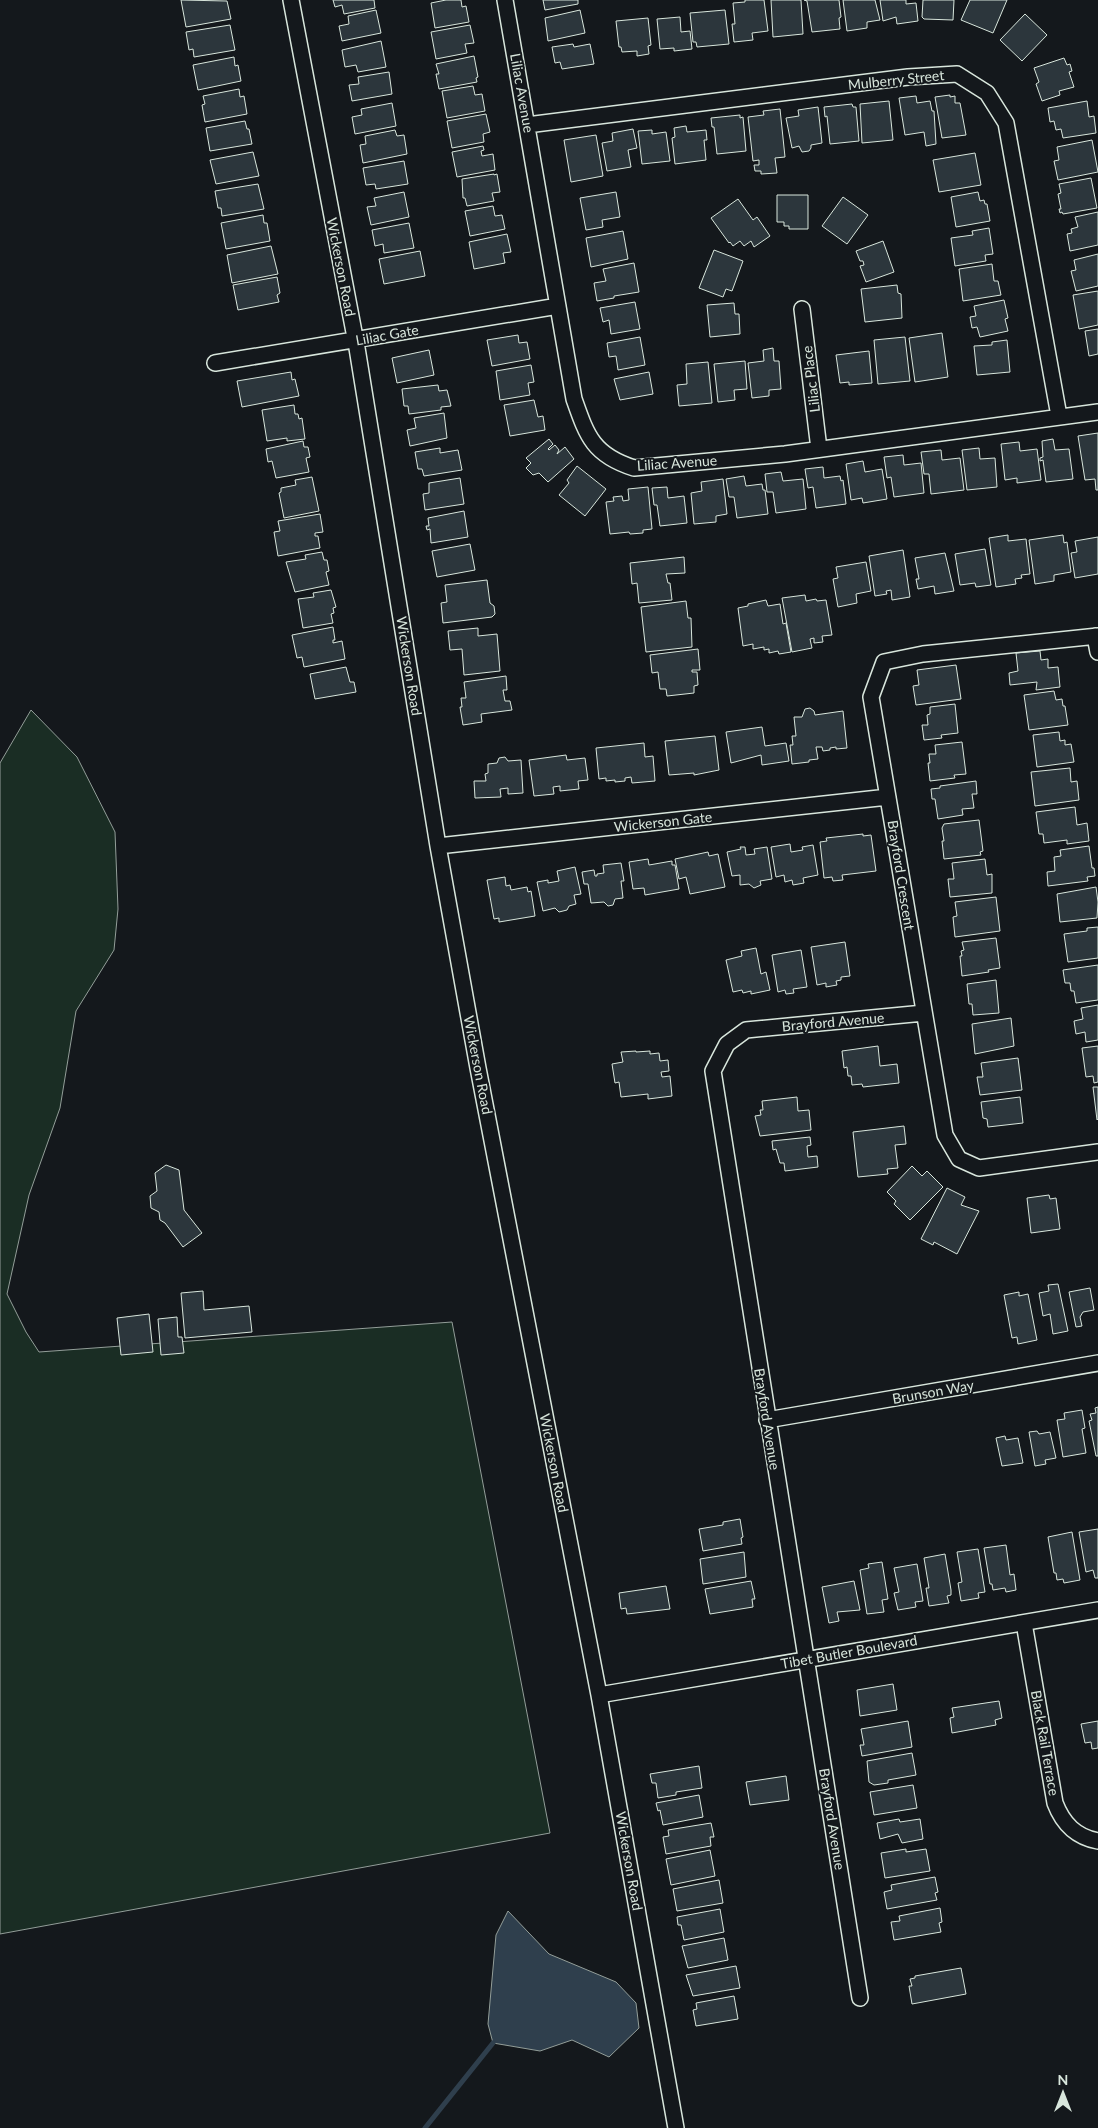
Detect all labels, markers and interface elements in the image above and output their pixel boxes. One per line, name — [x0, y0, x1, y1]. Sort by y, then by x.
street label: Liliac Avenue — [507, 52, 538, 134]
street label: Mulberry Street — [847, 66, 945, 93]
street label: Wickerson Road — [324, 216, 359, 318]
street label: Liliac Gate — [354, 321, 420, 348]
street label: Liliac Place — [798, 345, 823, 413]
street label: Liliac Avenue — [636, 451, 718, 474]
street label: Wickerson Road — [393, 615, 426, 717]
street label: Wickerson Gate — [613, 808, 713, 835]
street label: Brayford Crescent — [884, 819, 919, 931]
street label: Brayford Avenue — [781, 1009, 885, 1034]
street label: Wickerson Road — [461, 1014, 496, 1116]
street label: Brayford Avenue — [751, 1367, 784, 1471]
street label: Brunson Way — [891, 1376, 976, 1407]
street label: Wickerson Road — [537, 1412, 572, 1514]
street label: Tibet Butler Boulevard — [779, 1631, 918, 1672]
street label: Black Rail Terrace — [1028, 1689, 1063, 1797]
street label: Brayford Avenue — [816, 1767, 849, 1871]
street label: Wickerson Road — [612, 1810, 647, 1912]
north arrow — [1038, 2068, 1088, 2118]
text: N — [1058, 2071, 1068, 2088]

